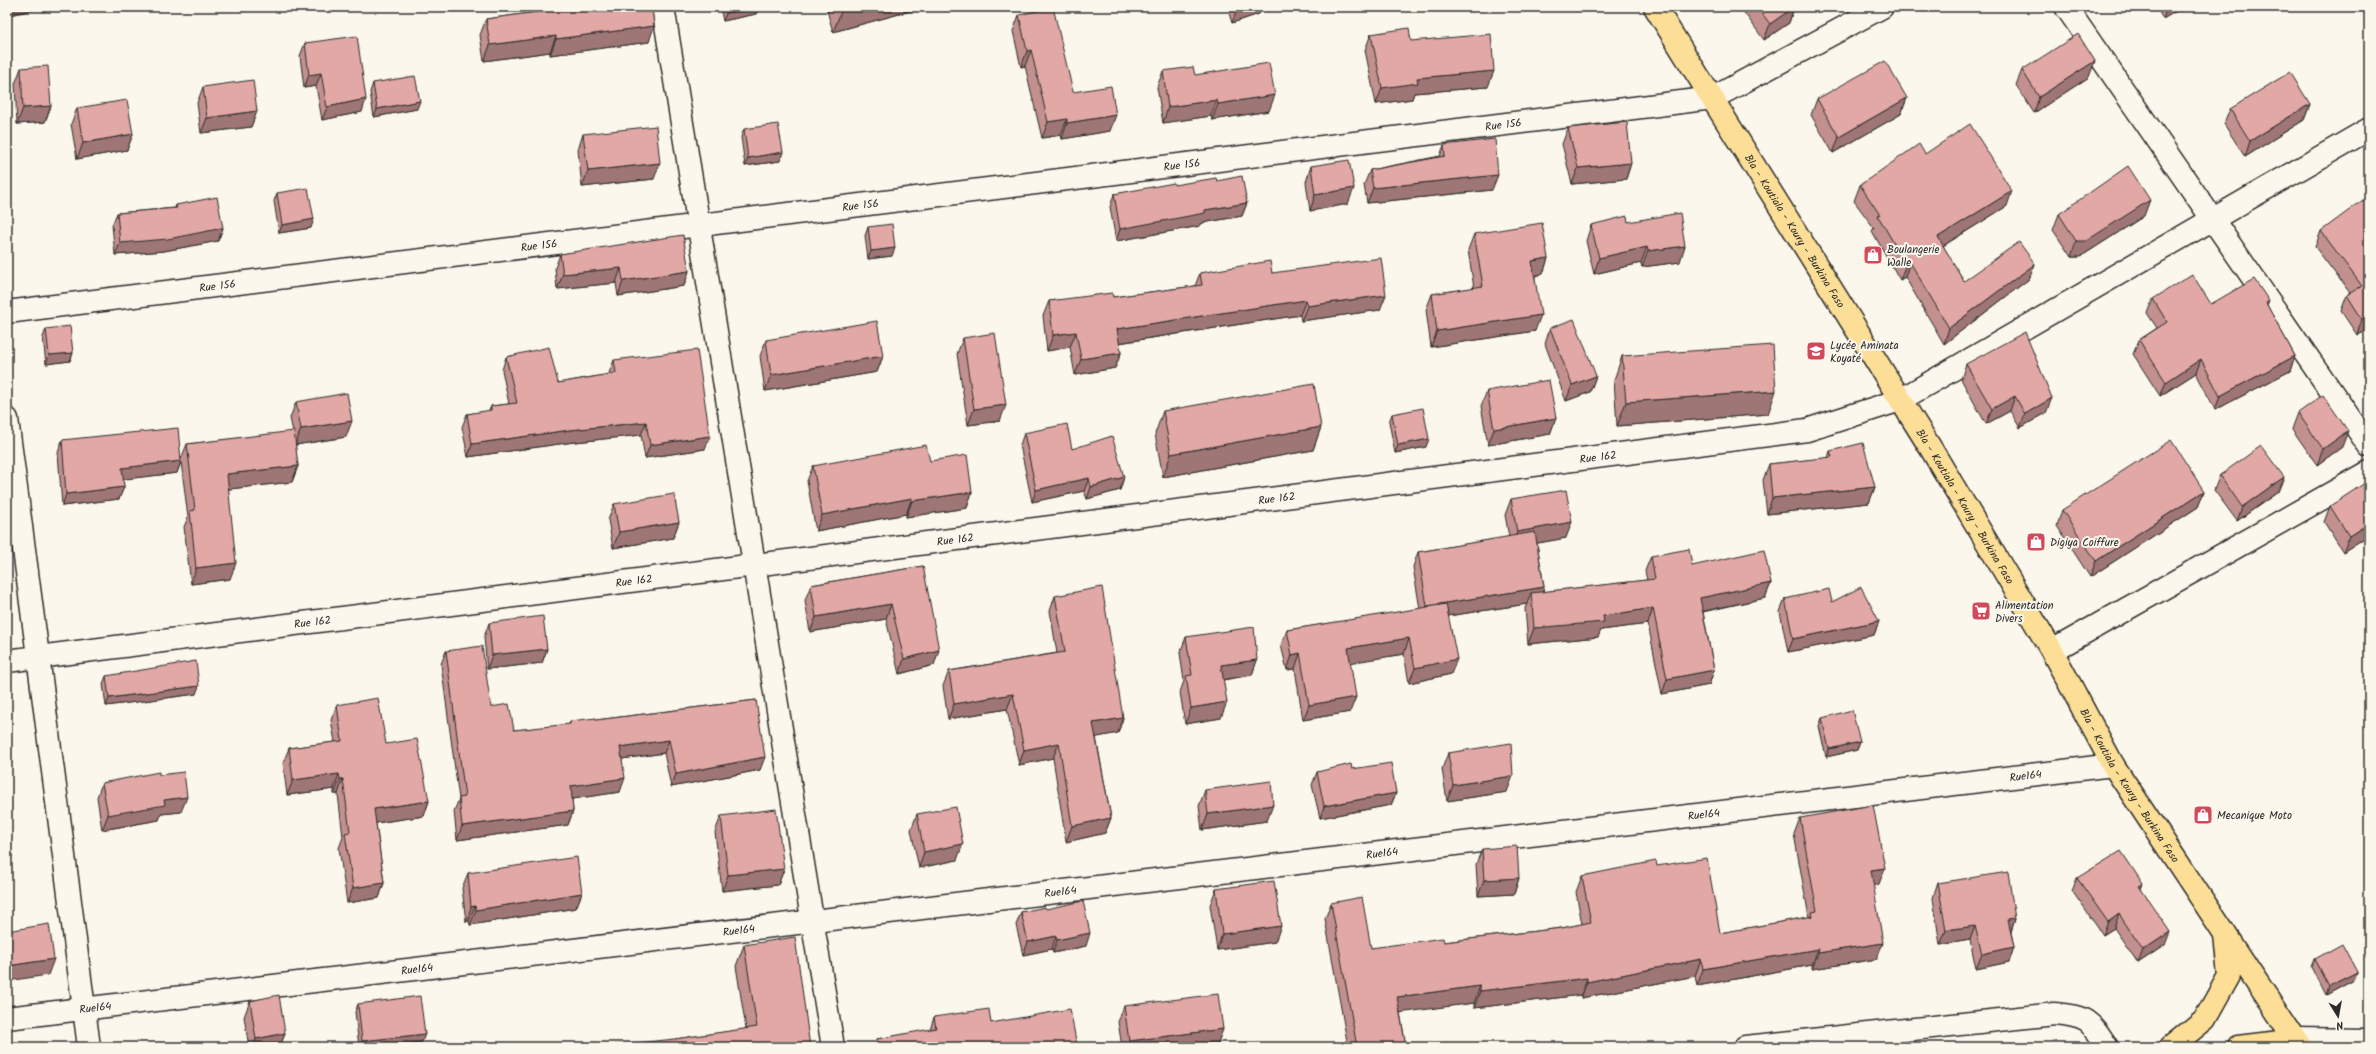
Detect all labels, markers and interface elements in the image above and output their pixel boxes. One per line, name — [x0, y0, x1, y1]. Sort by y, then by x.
street label: Rue 156 — [1484, 114, 1523, 137]
street label: Bla - Koutiala - Koury - Burkina Faso — [1739, 151, 1849, 312]
street label: Rue 156 — [1163, 154, 1201, 177]
street label: Rue 156 — [841, 195, 880, 217]
street label: Rue 156 — [520, 235, 558, 257]
place label: Boulangerie Walle — [1887, 241, 1939, 272]
shop icon: Boulangerie Walle — [1862, 244, 1884, 266]
street label: Rue 156 — [198, 275, 237, 298]
place label: Lycée Aminata Koyaté — [1830, 337, 1899, 368]
school or university icon: Lycée Aminata Koyaté — [1805, 340, 1827, 362]
street label: Bla - Koutiala - Koury - Burkina Faso — [1911, 426, 2018, 588]
street label: Rue 162 — [1579, 447, 1618, 469]
street label: Rue 162 — [1257, 488, 1296, 510]
street label: Rue 162 — [936, 529, 975, 552]
shop icon: Digiya Coiffure — [2025, 531, 2047, 553]
place label: Digiya Coiffure — [2050, 534, 2119, 552]
street label: Rue 162 — [614, 570, 654, 593]
place label: Alimentation Divers — [1995, 597, 2054, 628]
supermarket icon: Alimentation Divers — [1970, 600, 1992, 622]
street label: Rue 162 — [293, 611, 332, 634]
street label: Bla - Koutiala - Koury - Burkina Faso — [2074, 705, 2184, 867]
street label: Rue164 — [2008, 766, 2043, 787]
street label: Rue164 — [1687, 804, 1721, 826]
shop icon: Mecanique Moto — [2192, 804, 2214, 826]
place label: Mecanique Moto — [2217, 807, 2292, 825]
street label: Rue164 — [1365, 843, 1399, 865]
street label: Rue164 — [1043, 882, 1078, 903]
street label: Rue164 — [722, 920, 756, 942]
street label: Rue164 — [400, 959, 434, 981]
north arrow — [2318, 996, 2358, 1036]
street label: Rue164 — [78, 998, 113, 1019]
text: N — [2335, 1015, 2345, 1034]

